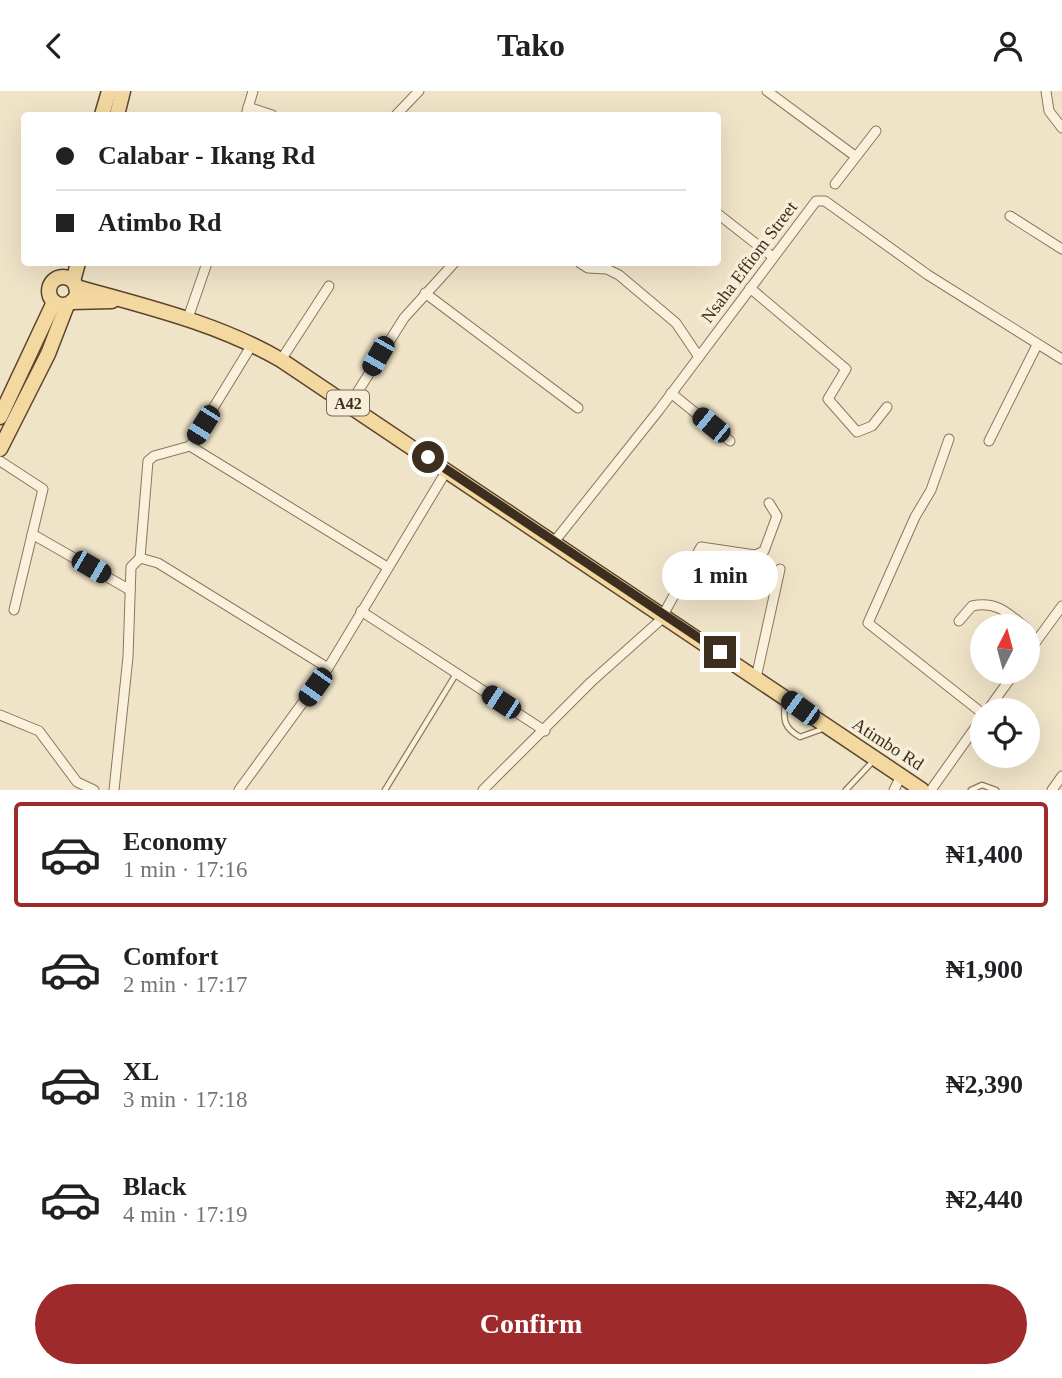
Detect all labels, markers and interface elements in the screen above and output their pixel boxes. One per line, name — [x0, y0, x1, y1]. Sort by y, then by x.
icon: back — [35, 27, 73, 65]
text: Tako — [497, 27, 565, 63]
icon: person — [989, 27, 1027, 65]
text: Calabar - Ikang Rd — [98, 141, 315, 170]
street label: Nsaha Effiom Street — [697, 197, 801, 327]
text: Atimbo Rd — [98, 208, 222, 237]
car — [359, 333, 398, 379]
road number: A42 — [327, 391, 369, 415]
car — [183, 402, 224, 448]
car — [689, 404, 734, 446]
route start — [412, 441, 444, 473]
car — [68, 547, 115, 587]
callout: 1 min — [662, 551, 778, 599]
text: 1 min — [692, 563, 748, 588]
north arrow — [970, 614, 1040, 684]
map controls — [970, 614, 1040, 768]
route end — [704, 636, 736, 668]
car — [295, 664, 336, 710]
car — [478, 682, 525, 722]
car — [777, 687, 824, 729]
button: locate — [970, 698, 1040, 768]
street label: Atimbo Rd — [849, 714, 927, 774]
icon: car — [39, 823, 102, 886]
text: Economy — [123, 827, 227, 856]
text: ₦1,400 — [946, 840, 1023, 869]
text: 1 min · 17:16 — [123, 857, 248, 882]
icon: car — [39, 938, 102, 1001]
text: Comfort — [123, 942, 218, 971]
text: ₦1,900 — [946, 955, 1023, 984]
text: 2 min · 17:17 — [123, 972, 248, 997]
icon: car — [39, 1053, 102, 1116]
text: XL — [123, 1057, 159, 1086]
text: ₦2,390 — [946, 1070, 1023, 1099]
text: 3 min · 17:18 — [123, 1087, 248, 1112]
icon: car — [39, 1168, 102, 1231]
text: Black — [123, 1172, 187, 1201]
text: ₦2,440 — [946, 1185, 1023, 1214]
text: 4 min · 17:19 — [123, 1202, 248, 1227]
button: Confirm — [35, 1284, 1027, 1364]

